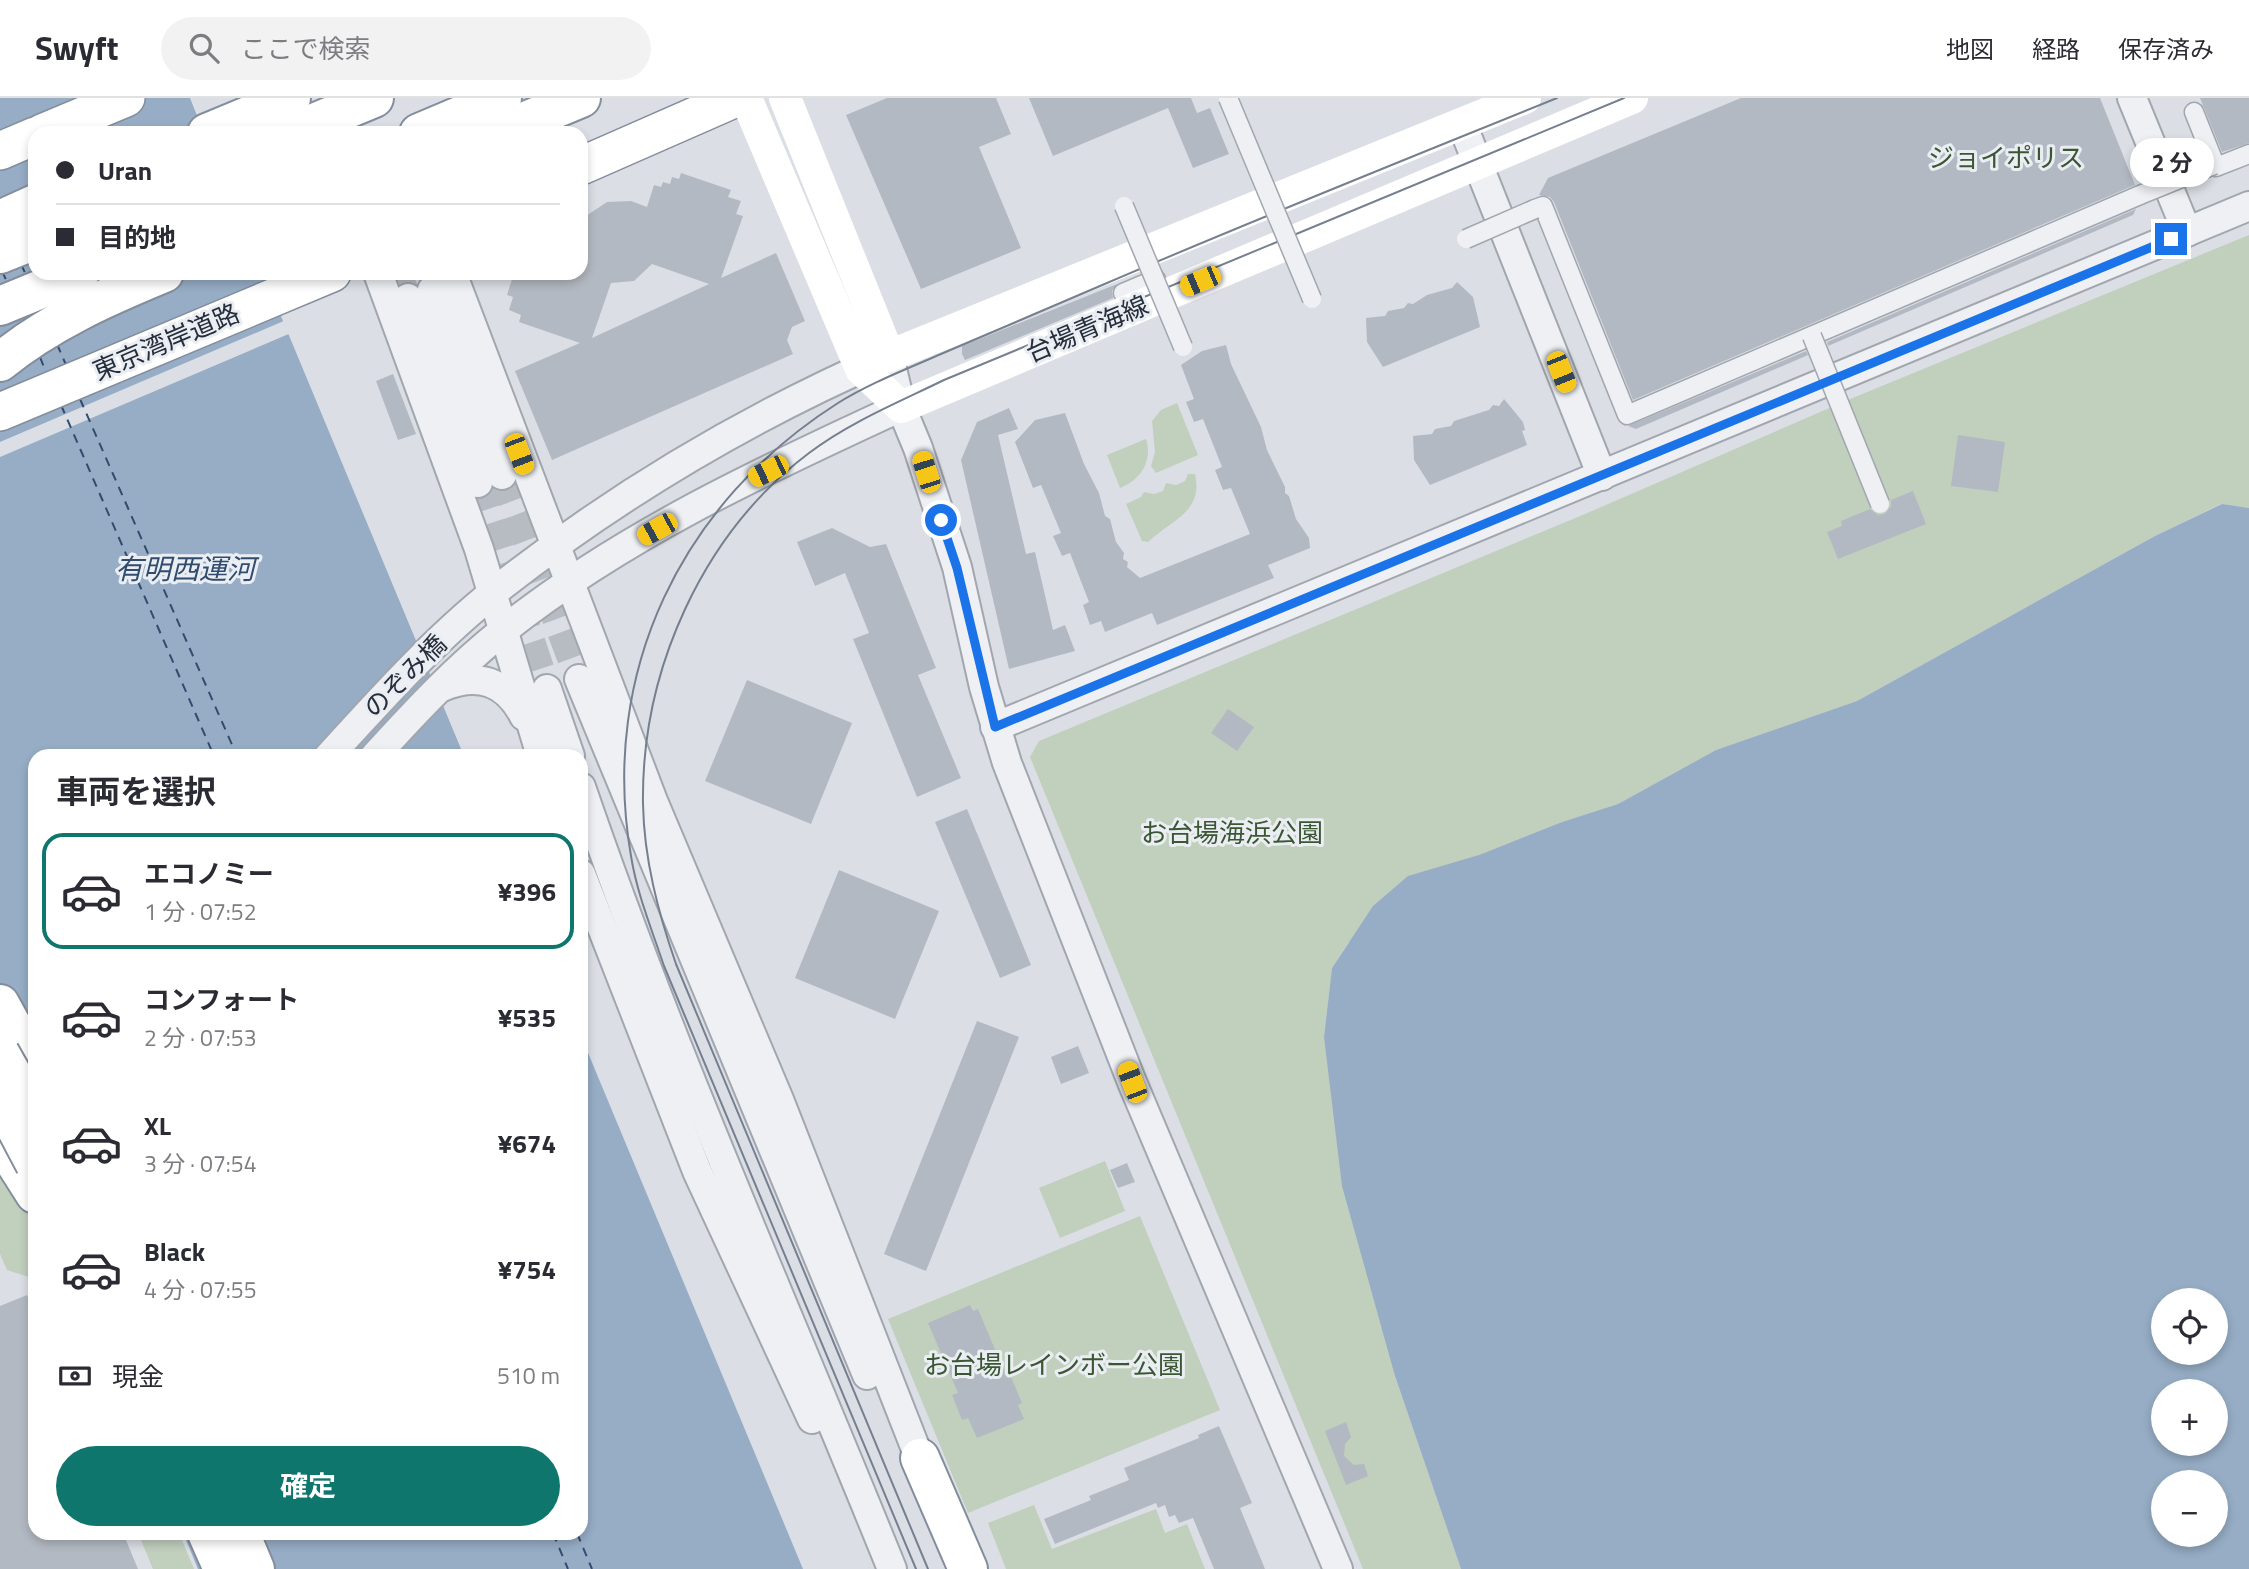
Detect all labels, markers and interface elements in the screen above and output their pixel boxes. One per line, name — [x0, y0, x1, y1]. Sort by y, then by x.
search box — [161, 17, 651, 80]
text: Swyft — [35, 23, 119, 73]
icon: search — [185, 29, 223, 67]
text: ここで検索 — [241, 29, 371, 68]
text: 地図 — [1946, 31, 1994, 67]
text: 経路 — [2032, 31, 2080, 67]
text: 保存済み — [2118, 31, 2214, 67]
park label: ジョイポリス — [1928, 138, 2084, 177]
callout: 2 分 — [2129, 138, 2213, 186]
text: 2 分 — [2152, 145, 2192, 180]
text: Uran — [98, 151, 152, 190]
text: 目的地 — [98, 218, 176, 257]
route end — [2155, 223, 2187, 255]
car — [1177, 263, 1224, 299]
street label: 台場青海線 — [1019, 285, 1154, 372]
street label: 東京湾岸道路 — [86, 293, 245, 390]
car — [1544, 349, 1579, 395]
car — [502, 431, 537, 477]
car — [910, 449, 943, 495]
car — [745, 452, 792, 490]
route start — [925, 504, 957, 536]
car — [634, 510, 681, 548]
water label: 有明西運河 — [115, 547, 260, 590]
street label: のぞみ橋 — [354, 625, 455, 726]
text: 車両を選択 — [56, 767, 216, 815]
park label: お台場海浜公園 — [1141, 813, 1323, 852]
text: エコノミー — [144, 854, 274, 893]
icon: car — [60, 860, 123, 923]
text: ¥396 — [498, 872, 556, 911]
text: 1 分 · 07:52 — [144, 894, 257, 929]
text: コンフォート — [144, 980, 299, 1019]
icon: car — [60, 986, 123, 1049]
text: ¥535 — [498, 998, 556, 1037]
text: 2 分 · 07:53 — [144, 1020, 257, 1055]
car — [1115, 1059, 1150, 1105]
text: XL — [144, 1106, 171, 1145]
icon: car — [60, 1112, 123, 1175]
text: ¥674 — [498, 1124, 556, 1163]
text: 3 分 · 07:54 — [144, 1146, 257, 1181]
text: Black — [144, 1232, 205, 1271]
icon: car — [60, 1238, 123, 1301]
text: ¥754 — [498, 1250, 556, 1289]
text: 4 分 · 07:55 — [144, 1272, 257, 1307]
map controls — [2151, 1288, 2228, 1547]
button: locate — [2151, 1288, 2228, 1365]
park label: お台場レインボー公園 — [924, 1345, 1184, 1384]
icon: cash — [56, 1357, 94, 1395]
text: 現金 — [112, 1357, 164, 1396]
text: 510 m — [497, 1358, 560, 1393]
button: + — [2151, 1379, 2228, 1456]
button: 確定 — [56, 1446, 560, 1526]
button: − — [2151, 1470, 2228, 1547]

